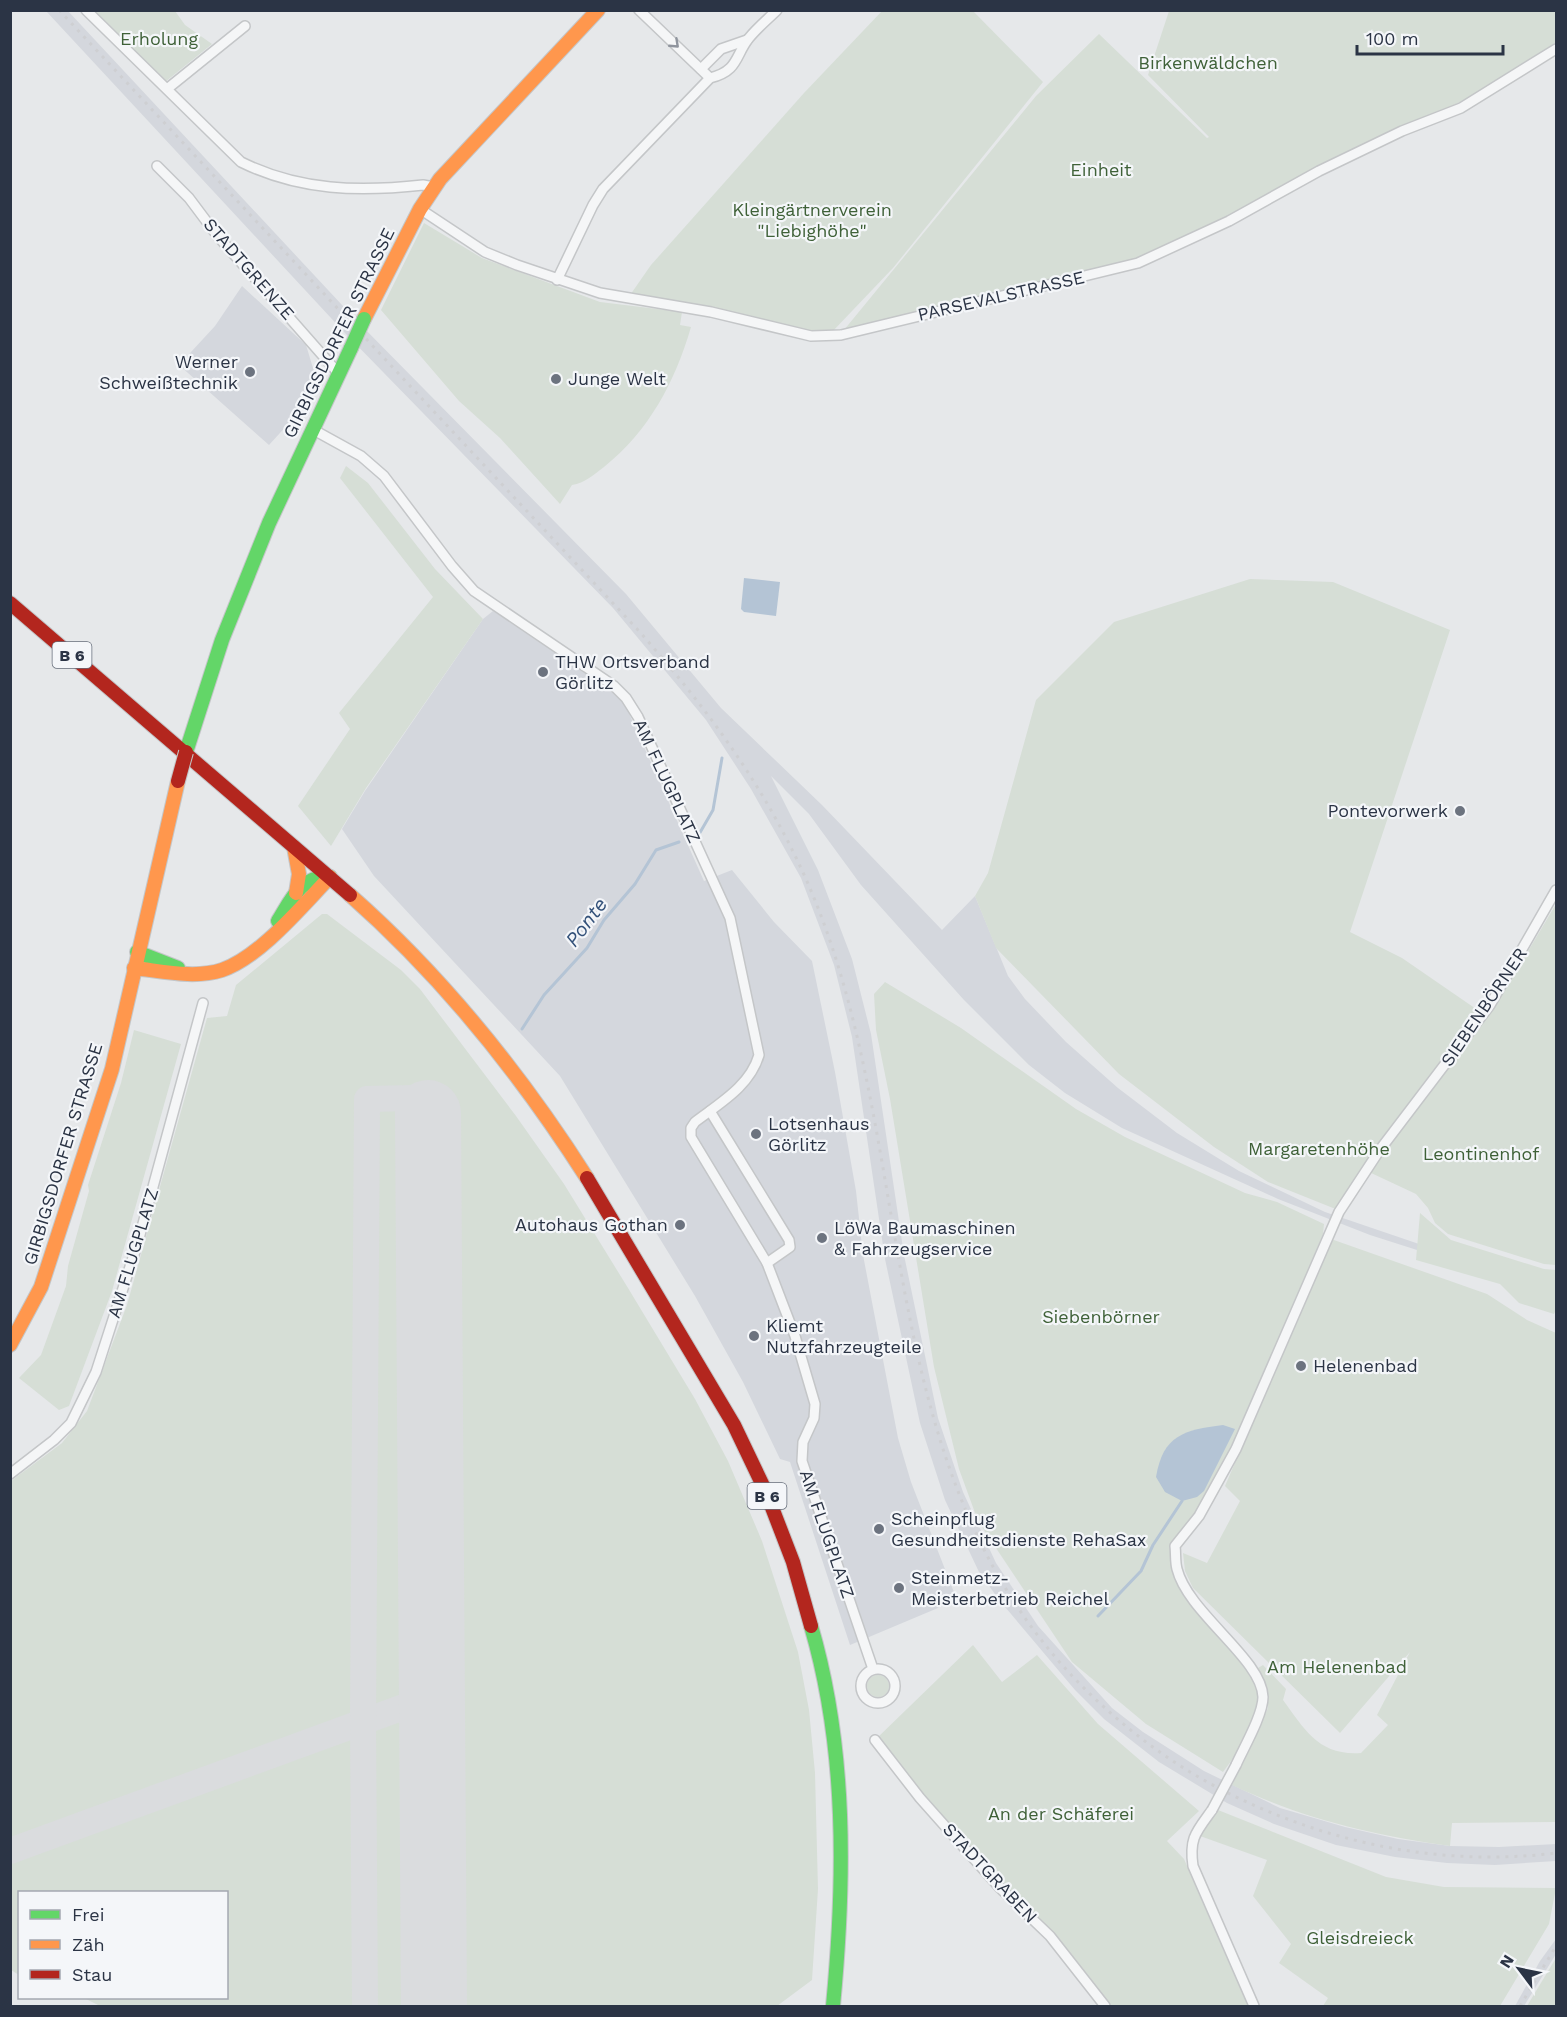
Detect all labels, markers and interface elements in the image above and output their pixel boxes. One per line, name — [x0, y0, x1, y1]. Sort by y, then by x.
scale bar — [1357, 18, 1502, 56]
park label: Erholung — [120, 28, 198, 49]
text: 100 m — [1366, 28, 1419, 49]
one-way arrow — [668, 37, 679, 48]
park label: Birkenwäldchen — [1138, 52, 1278, 73]
park label: Einheit — [1070, 159, 1132, 180]
park label: Kleingärtnerverein "Liebighöhe" — [732, 199, 892, 241]
street label: STADTGRENZE — [200, 214, 299, 324]
street label: GIRBIGSDORFER STRASSE — [278, 224, 399, 441]
street label: PARSEVALSTRASSE — [916, 266, 1086, 325]
place label: Werner Schweißtechnik — [99, 351, 238, 393]
marker: Werner Schweißtechnik — [243, 365, 257, 379]
place label: Junge Welt — [568, 368, 666, 389]
marker: Junge Welt — [549, 372, 563, 386]
road number: B 6 — [52, 642, 92, 668]
place label: THW Ortsverband Görlitz — [555, 651, 710, 693]
marker: THW Ortsverband Görlitz — [536, 665, 550, 679]
street label: AM FLUGPLATZ — [629, 715, 705, 846]
place label: Pontevorwerk — [1327, 800, 1448, 821]
marker: Pontevorwerk — [1453, 804, 1467, 818]
water label: Ponte — [560, 893, 612, 951]
street label: SIEBENBÖRNER — [1436, 943, 1531, 1070]
street label: GIRBIGSDORFER STRASSE — [19, 1040, 106, 1267]
place label: Lotsenhaus Görlitz — [768, 1113, 870, 1155]
marker: Lotsenhaus Görlitz — [749, 1127, 763, 1141]
park label: Margaretenhöhe — [1248, 1138, 1390, 1159]
park label: Leontinenhof — [1423, 1143, 1539, 1164]
street label: AM FLUGPLATZ — [103, 1185, 162, 1320]
place label: Autohaus Gothan — [515, 1214, 668, 1235]
place label: LöWa Baumaschinen & Fahrzeugservice — [834, 1217, 1016, 1259]
marker: Autohaus Gothan — [673, 1218, 687, 1232]
marker: LöWa Baumaschinen & Fahrzeugservice — [815, 1231, 829, 1245]
park label: Siebenbörner — [1042, 1306, 1160, 1327]
place label: Kliemt Nutzfahrzeugteile — [766, 1315, 922, 1357]
marker: Kliemt Nutzfahrzeugteile — [747, 1329, 761, 1343]
place label: Helenenbad — [1313, 1355, 1418, 1376]
marker: Helenenbad — [1294, 1359, 1308, 1373]
street label: AM FLUGPLATZ — [796, 1467, 859, 1601]
road number: B 6 — [748, 1483, 786, 1509]
place label: Scheinpflug Gesundheitsdienste RehaSax — [891, 1508, 1146, 1550]
marker: Scheinpflug Gesundheitsdienste RehaSax — [872, 1522, 886, 1536]
place label: Steinmetz- Meisterbetrieb Reichel — [911, 1567, 1109, 1609]
marker: Steinmetz- Meisterbetrieb Reichel — [892, 1581, 906, 1595]
park label: Am Helenenbad — [1267, 1656, 1407, 1677]
park label: An der Schäferei — [988, 1803, 1134, 1824]
street label: STADTGRABEN — [939, 1818, 1042, 1927]
legend — [18, 1891, 228, 1999]
text: Frei — [72, 1904, 104, 1925]
park label: Gleisdreieck — [1306, 1927, 1414, 1948]
text: Zäh — [72, 1934, 105, 1955]
north arrow — [1489, 1939, 1549, 1999]
text: N — [1496, 1951, 1518, 1971]
text: Stau — [72, 1964, 112, 1985]

